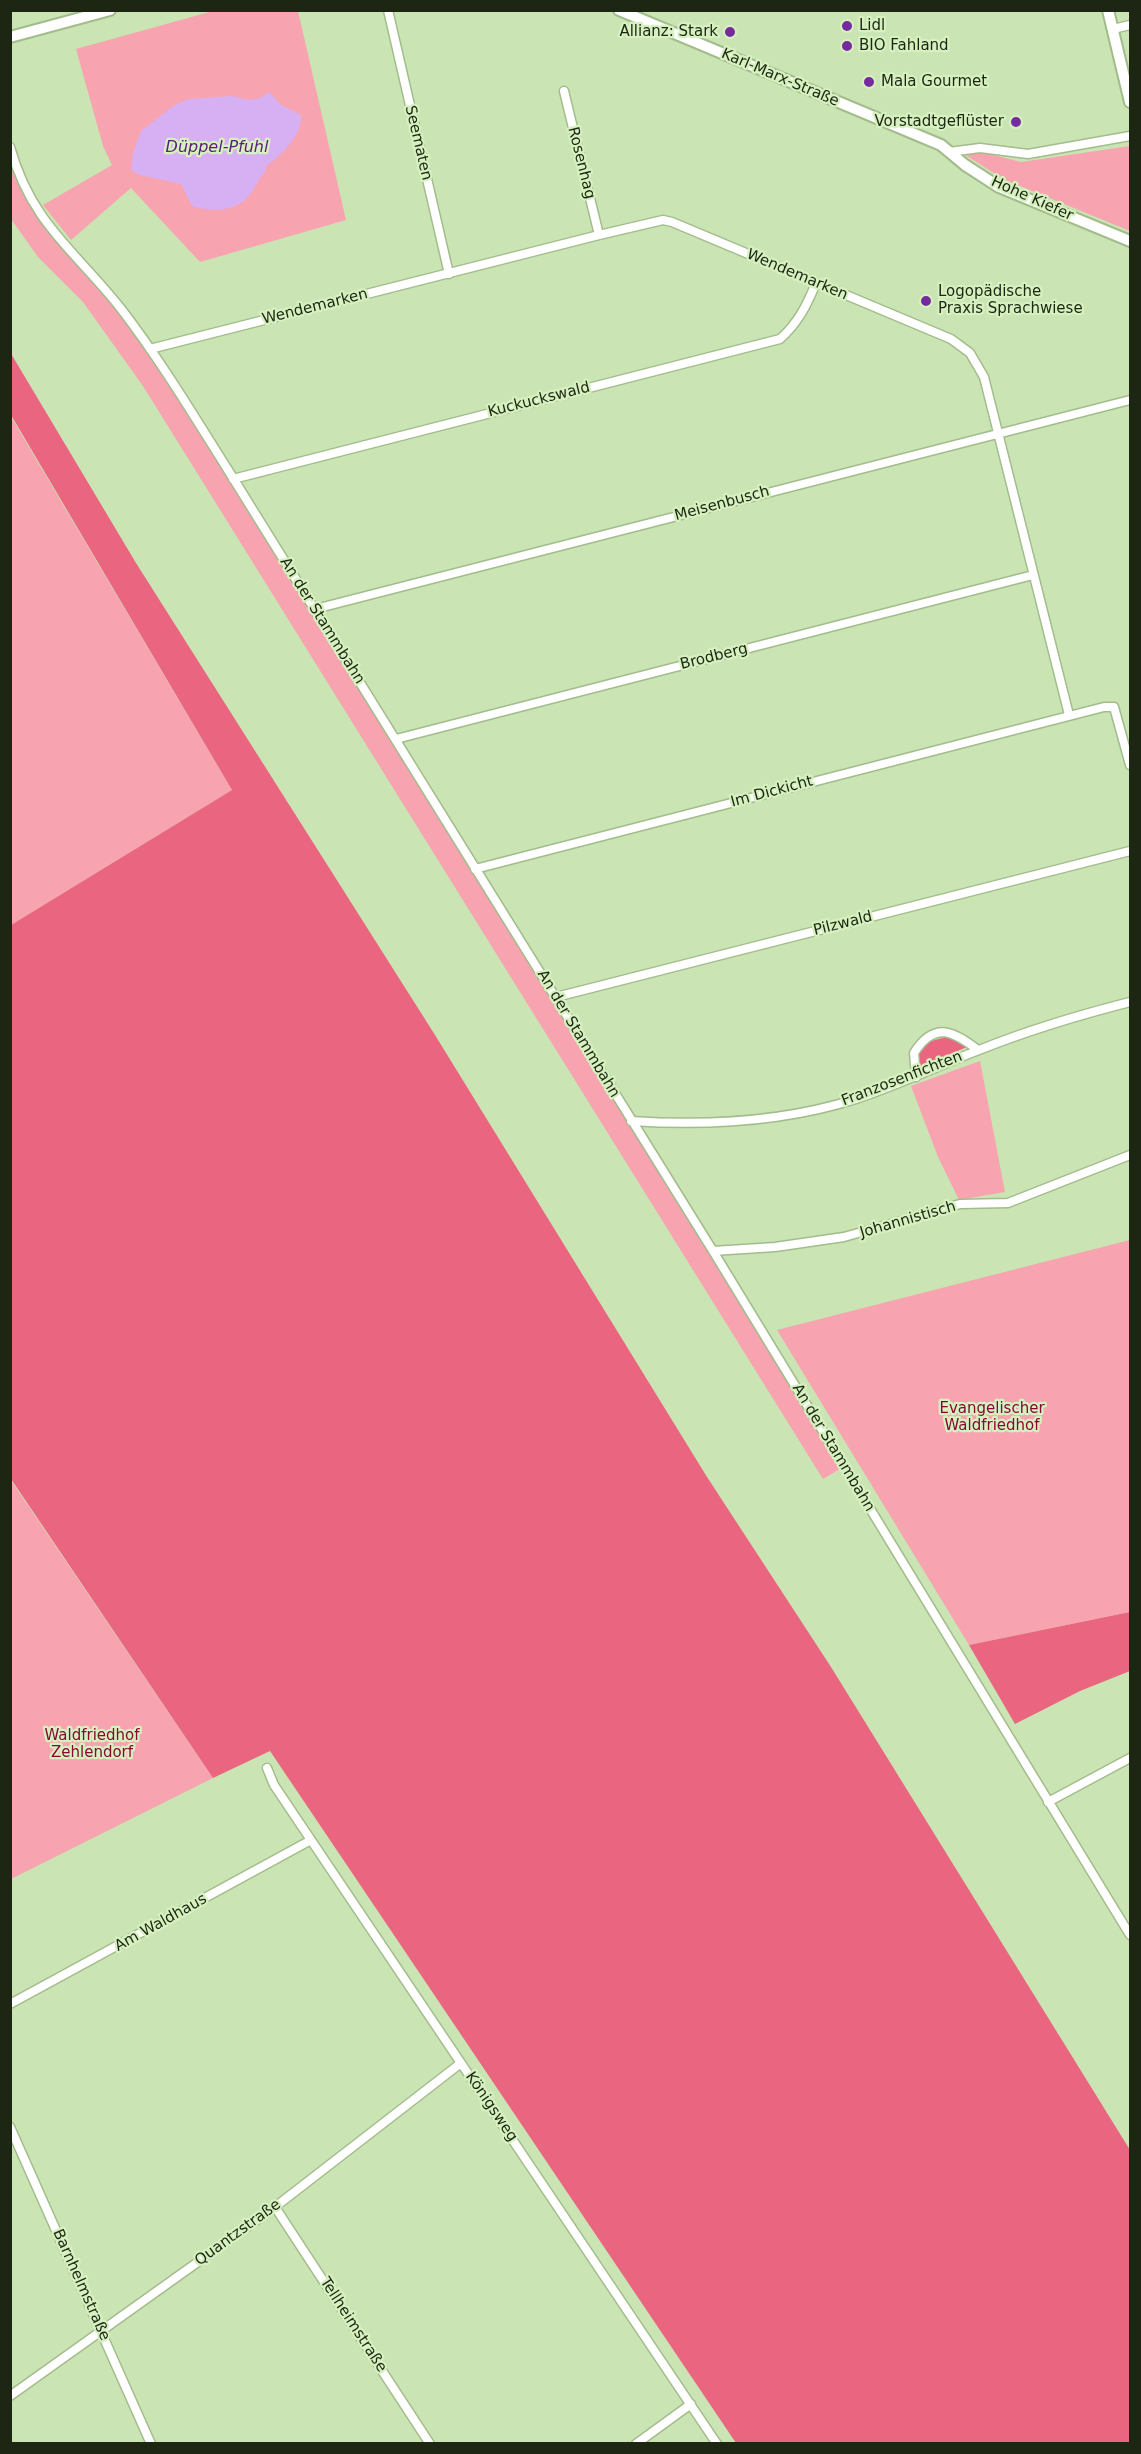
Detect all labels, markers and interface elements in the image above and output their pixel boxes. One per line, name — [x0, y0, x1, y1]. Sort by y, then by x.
place label: Lidl — [859, 17, 885, 35]
marker: Lidl — [840, 19, 854, 33]
place label: Allianz: Stark — [619, 23, 718, 41]
marker: Allianz: Stark — [723, 25, 737, 39]
place label: BIO Fahland — [859, 37, 949, 55]
marker: BIO Fahland — [840, 39, 854, 53]
street label: Karl-Marx-Straße — [718, 45, 842, 111]
place label: Mala Gourmet — [881, 73, 987, 91]
marker: Mala Gourmet — [862, 75, 876, 89]
street label: Seematen — [401, 104, 435, 182]
place label: Vorstadtgeflüster — [874, 113, 1004, 131]
marker: Vorstadtgeflüster — [1009, 115, 1023, 129]
street label: Rosenhag — [563, 125, 599, 201]
water label: Düppel-Pfuhl — [166, 138, 268, 158]
street label: Hohe Kiefer — [988, 173, 1076, 225]
street label: Wendemarken — [744, 246, 850, 304]
place label: Logopädische Praxis Sprachwiese — [938, 283, 1083, 318]
street label: Wendemarken — [260, 285, 370, 329]
marker: Logopädische Praxis Sprachwiese — [919, 294, 933, 308]
street label: Kuckuckswald — [486, 379, 592, 421]
street label: Meisenbusch — [673, 483, 771, 525]
street label: An der Stammbahn — [276, 554, 368, 688]
street label: Brodberg — [678, 640, 750, 674]
street label: Im Dickicht — [729, 772, 815, 812]
street label: Pilzwald — [812, 908, 874, 940]
street label: An der Stammbahn — [533, 967, 623, 1101]
street label: Franzosenfichten — [839, 1048, 965, 1110]
street label: Johannistisch — [858, 1198, 958, 1242]
street label: An der Stammbahn — [788, 1381, 878, 1515]
park label: Evangelischer Waldfriedhof — [939, 1400, 1045, 1435]
park label: Waldfriedhof Zehlendorf — [44, 1727, 140, 1762]
street label: Am Waldhaus — [112, 1890, 210, 1956]
street label: Königsweg — [461, 2069, 521, 2145]
street label: Quantzstraße — [192, 2196, 284, 2270]
street label: Barnhelmstraße — [48, 2226, 114, 2344]
street label: Tellheimstraße — [316, 2274, 390, 2376]

